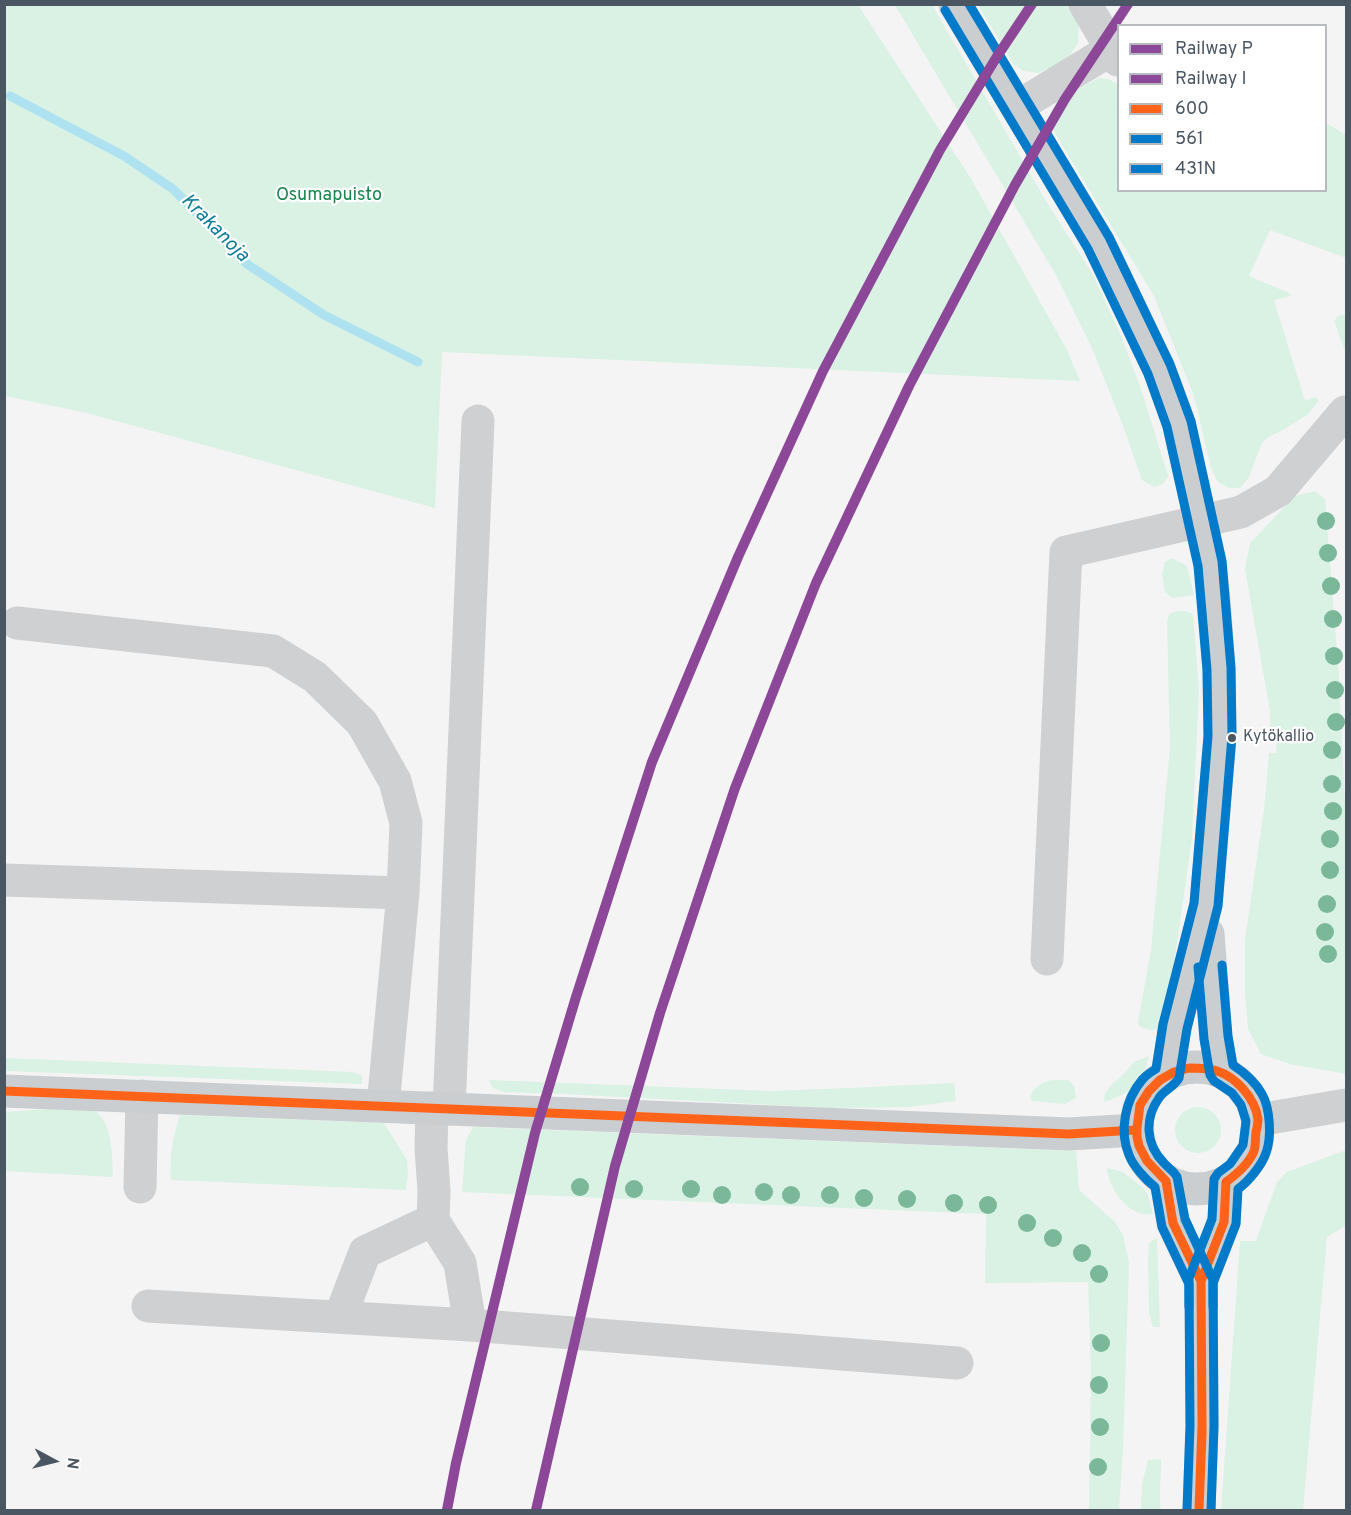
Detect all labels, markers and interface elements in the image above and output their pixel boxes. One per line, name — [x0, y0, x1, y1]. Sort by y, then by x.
legend — [1117, 24, 1327, 192]
text: Railway P — [1175, 38, 1253, 61]
text: Railway I — [1175, 68, 1247, 91]
text: 600 — [1175, 98, 1209, 121]
text: 561 — [1175, 128, 1204, 151]
text: 431N — [1175, 158, 1216, 181]
park label: Osumapuisto — [276, 185, 382, 207]
water label: Krakanoja — [175, 190, 253, 268]
place label: Kytökallio — [1243, 728, 1314, 748]
marker: Kytökallio — [1226, 732, 1238, 744]
north arrow — [24, 1431, 84, 1491]
text: N — [61, 1456, 82, 1470]

